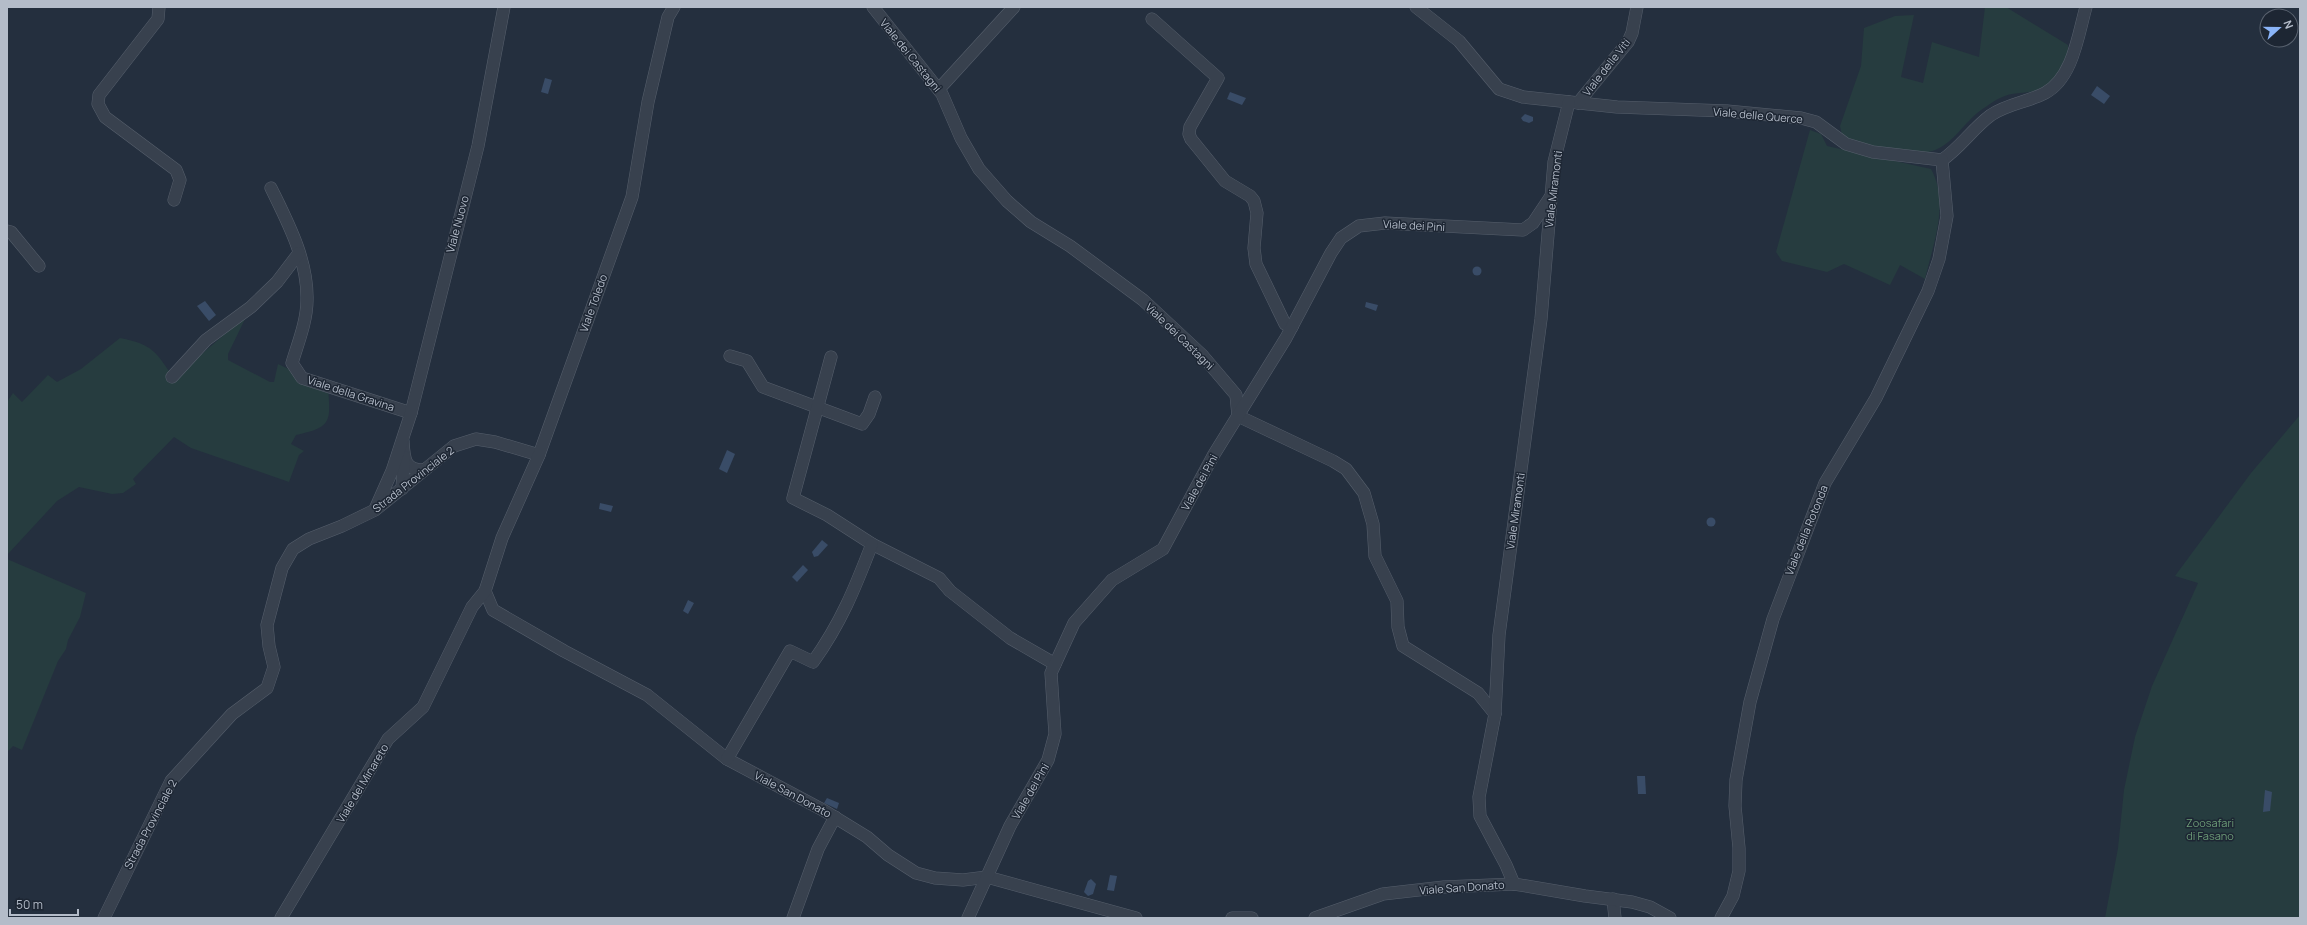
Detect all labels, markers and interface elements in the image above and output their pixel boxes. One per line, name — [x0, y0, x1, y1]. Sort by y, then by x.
north arrow — [2259, 8, 2299, 48]
street label: Viale dei Castagni — [877, 15, 945, 95]
text: N — [2280, 18, 2297, 31]
street label: Viale delle Viti — [1579, 35, 1633, 99]
street label: Viale delle Querce — [1712, 104, 1804, 126]
street label: Viale Miramonti — [1541, 150, 1565, 228]
street label: Viale Nuovo — [442, 193, 472, 254]
street label: Viale dei Pini — [1382, 216, 1446, 234]
street label: Viale Toledo — [576, 272, 611, 334]
street label: Viale dei Castagni — [1142, 299, 1218, 373]
street label: Viale della Gravina — [305, 372, 397, 414]
street label: Strada Provinciale 2 — [369, 442, 457, 516]
street label: Viale dei Pini — [1177, 451, 1221, 513]
street label: Viale Miramonti — [1502, 472, 1528, 550]
street label: Viale della Rotonda — [1781, 483, 1831, 577]
street label: Viale del Minareto — [333, 740, 392, 825]
street label: Viale dei Pini — [1008, 760, 1052, 822]
street label: Viale San Donato — [752, 767, 835, 821]
street label: Strada Provinciale 2 — [120, 777, 180, 871]
park label: Zoosafari di Fasano — [2186, 815, 2234, 843]
street label: Viale San Donato — [1419, 877, 1505, 897]
scale bar — [10, 891, 78, 917]
text: 50 m — [16, 896, 43, 913]

